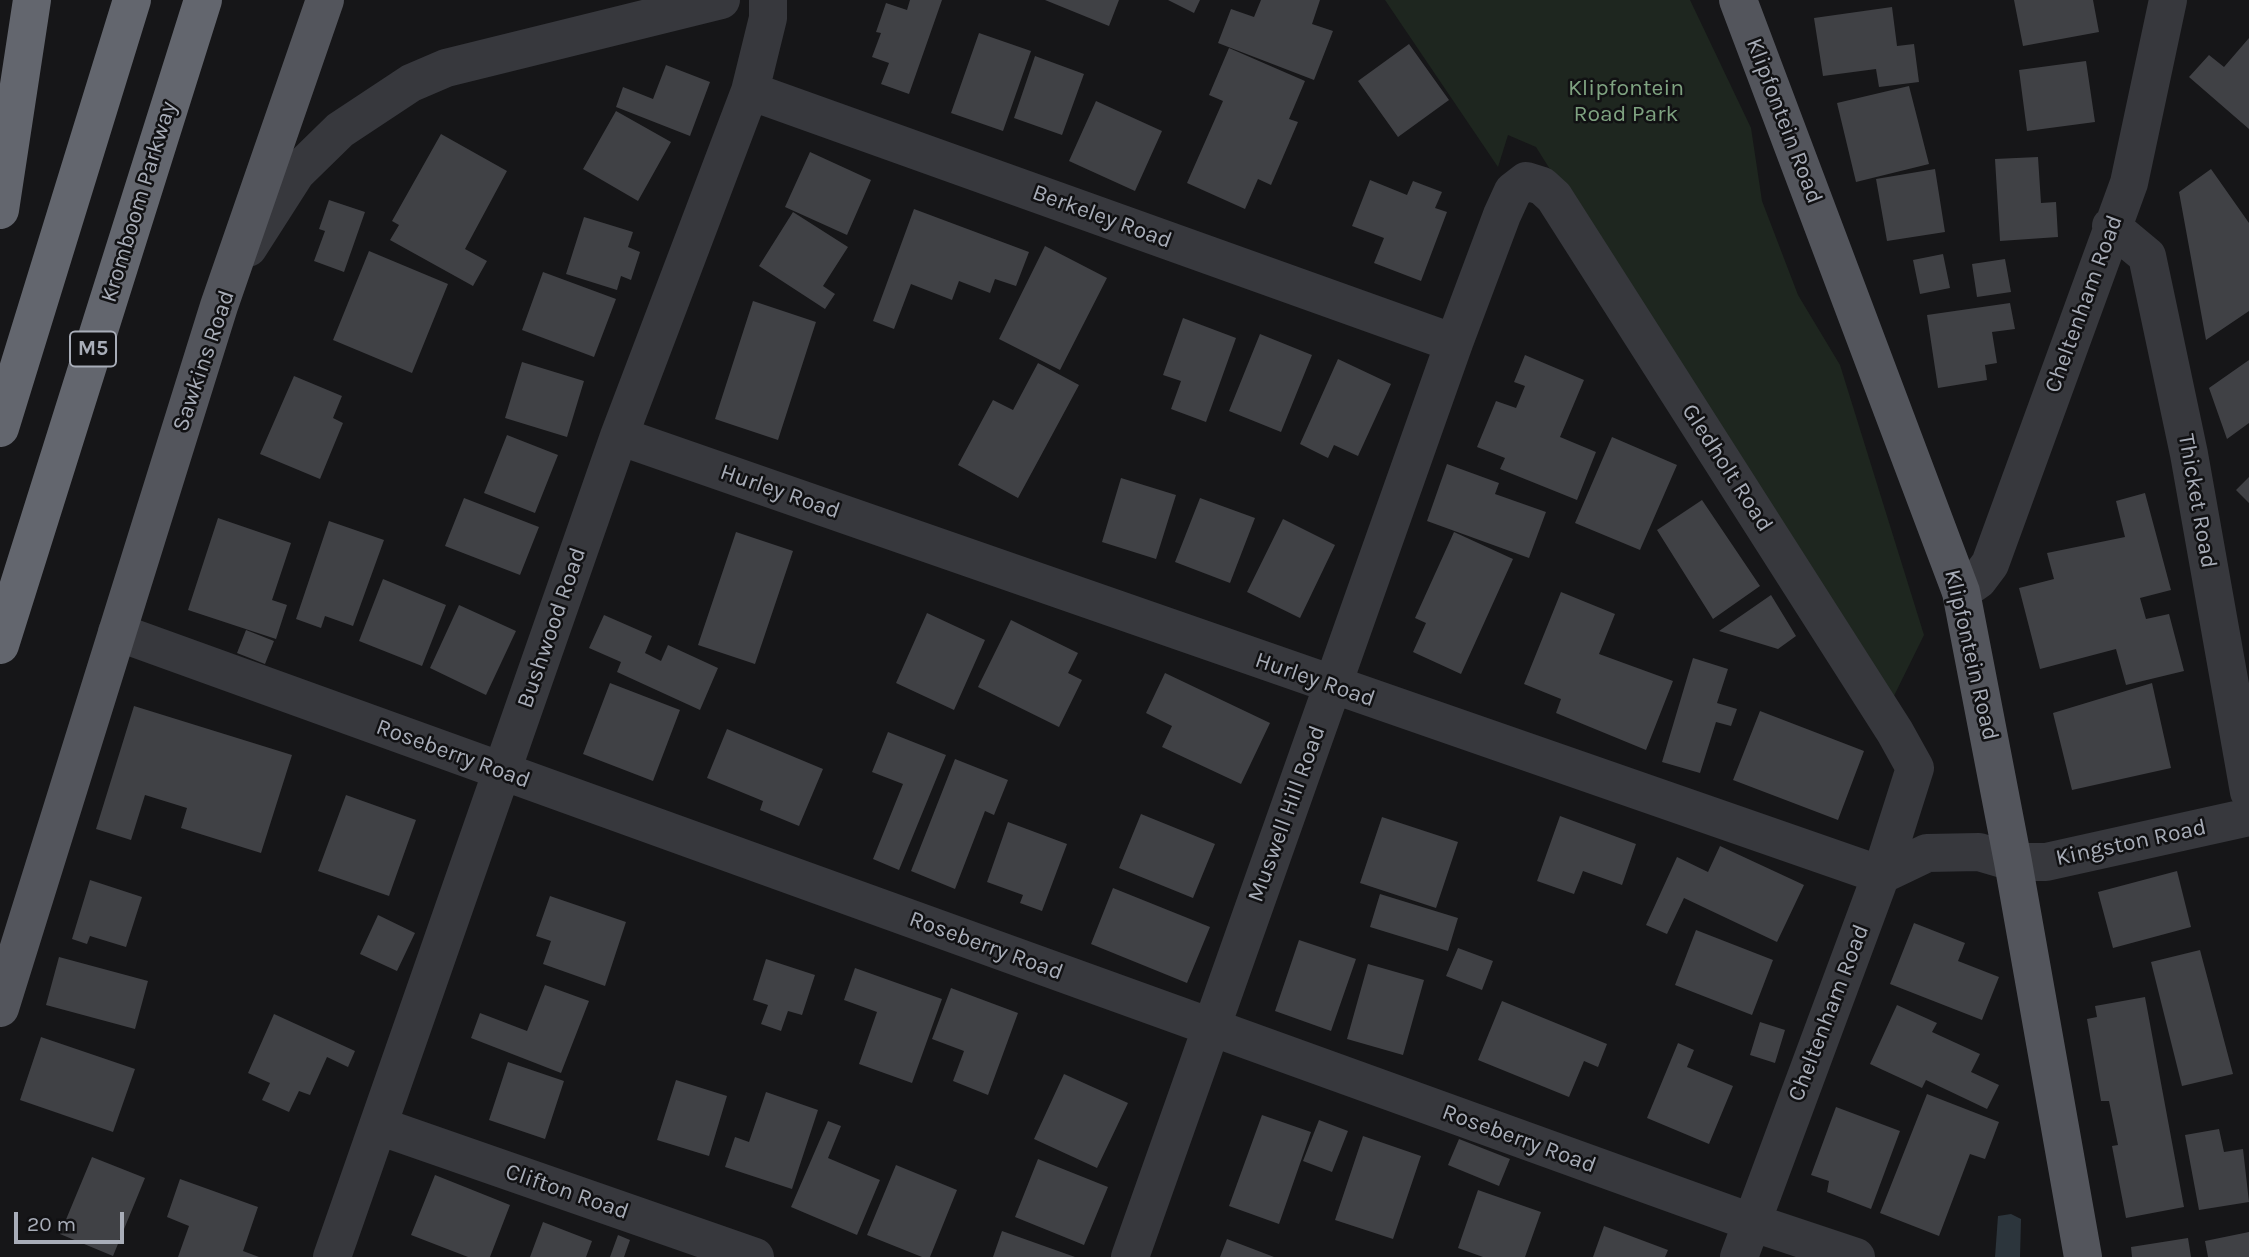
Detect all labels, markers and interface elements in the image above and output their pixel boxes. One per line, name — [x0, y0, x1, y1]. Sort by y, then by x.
street label: Klipfontein Road — [1740, 35, 1828, 207]
park label: Klipfontein Road Park — [1568, 74, 1684, 128]
street label: Kromboom Parkway — [95, 98, 183, 306]
street label: Berkeley Road — [1028, 179, 1176, 255]
street label: Cheltenham Road — [2039, 211, 2129, 397]
street label: Sawkins Road — [167, 287, 241, 435]
road number: M5 — [70, 332, 116, 366]
street label: Gledholt Road — [1675, 399, 1779, 537]
street label: Thicket Road — [2172, 432, 2222, 570]
street label: Hurley Road — [716, 459, 844, 525]
street label: Bushwood Road — [512, 544, 592, 712]
street label: Klipfontein Road — [1938, 567, 2004, 743]
street label: Hurley Road — [1251, 647, 1379, 713]
street label: Roseberry Road — [372, 713, 534, 795]
street label: Muswell Hill Road — [1242, 722, 1332, 906]
street label: Kingston Road — [2053, 814, 2209, 872]
street label: Roseberry Road — [905, 905, 1067, 987]
street label: Cheltenham Road — [1783, 921, 1875, 1105]
street label: Roseberry Road — [1438, 1098, 1600, 1180]
street label: Clifton Road — [502, 1158, 632, 1226]
scale bar — [18, 1198, 128, 1242]
text: 20 m — [27, 1212, 76, 1236]

